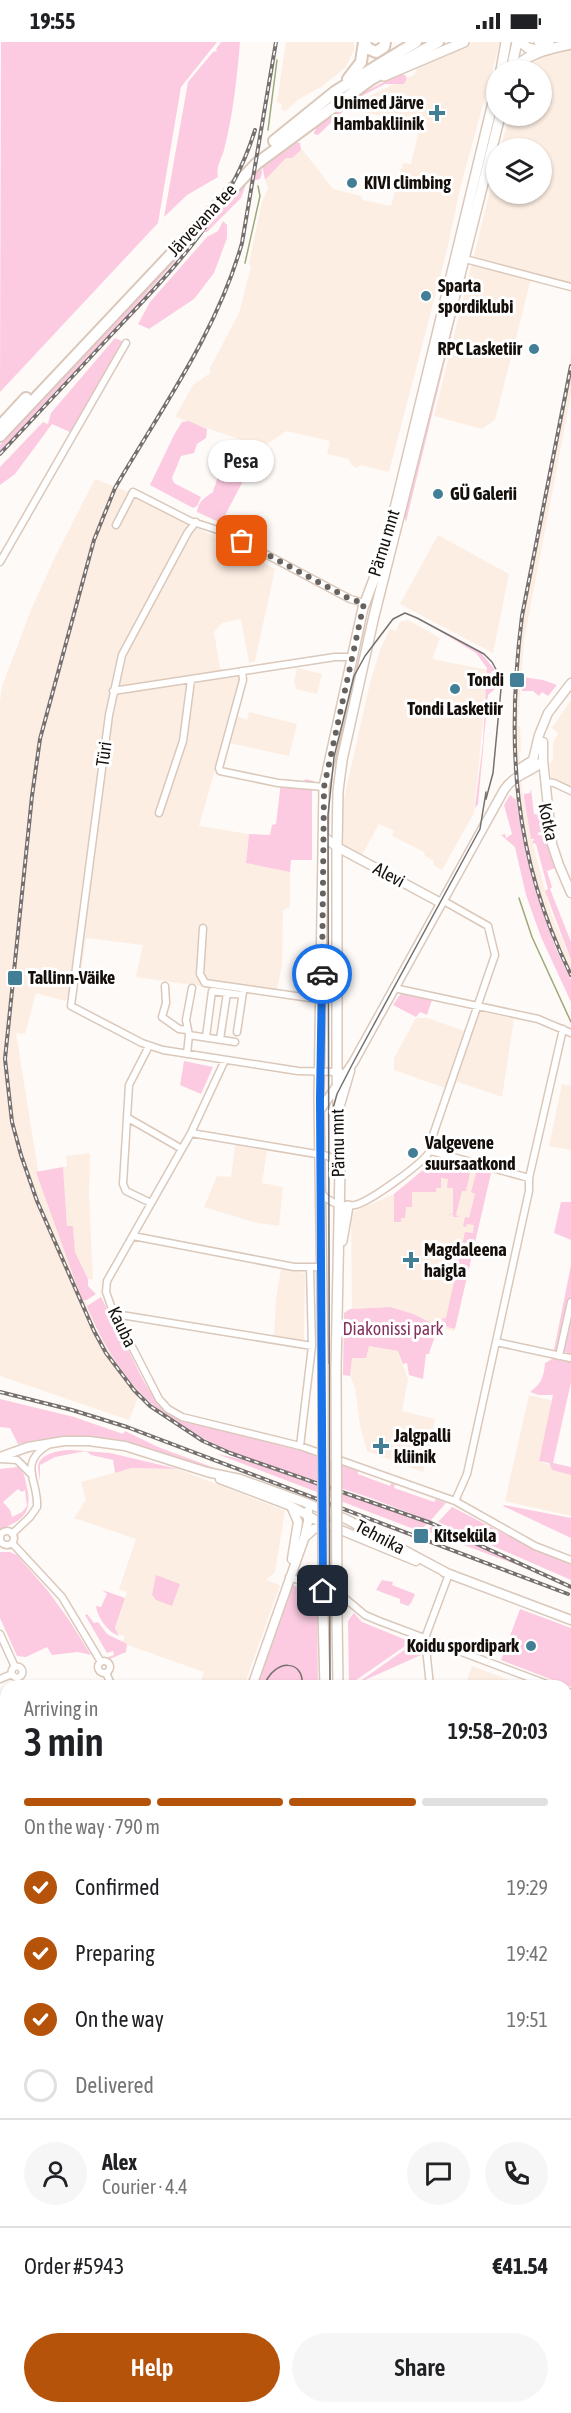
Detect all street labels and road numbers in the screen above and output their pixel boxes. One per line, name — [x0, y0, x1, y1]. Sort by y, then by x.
street label: Järvevana tee — [163, 179, 240, 260]
street label: Pärnu mnt — [363, 507, 404, 579]
street label: Türi — [91, 740, 116, 768]
street label: Kotka — [534, 801, 563, 843]
street label: Alevi — [370, 858, 409, 892]
street label: Pärnu mnt — [326, 1108, 349, 1178]
street label: Kauba — [104, 1303, 141, 1350]
street label: Tehnika — [352, 1515, 409, 1558]

